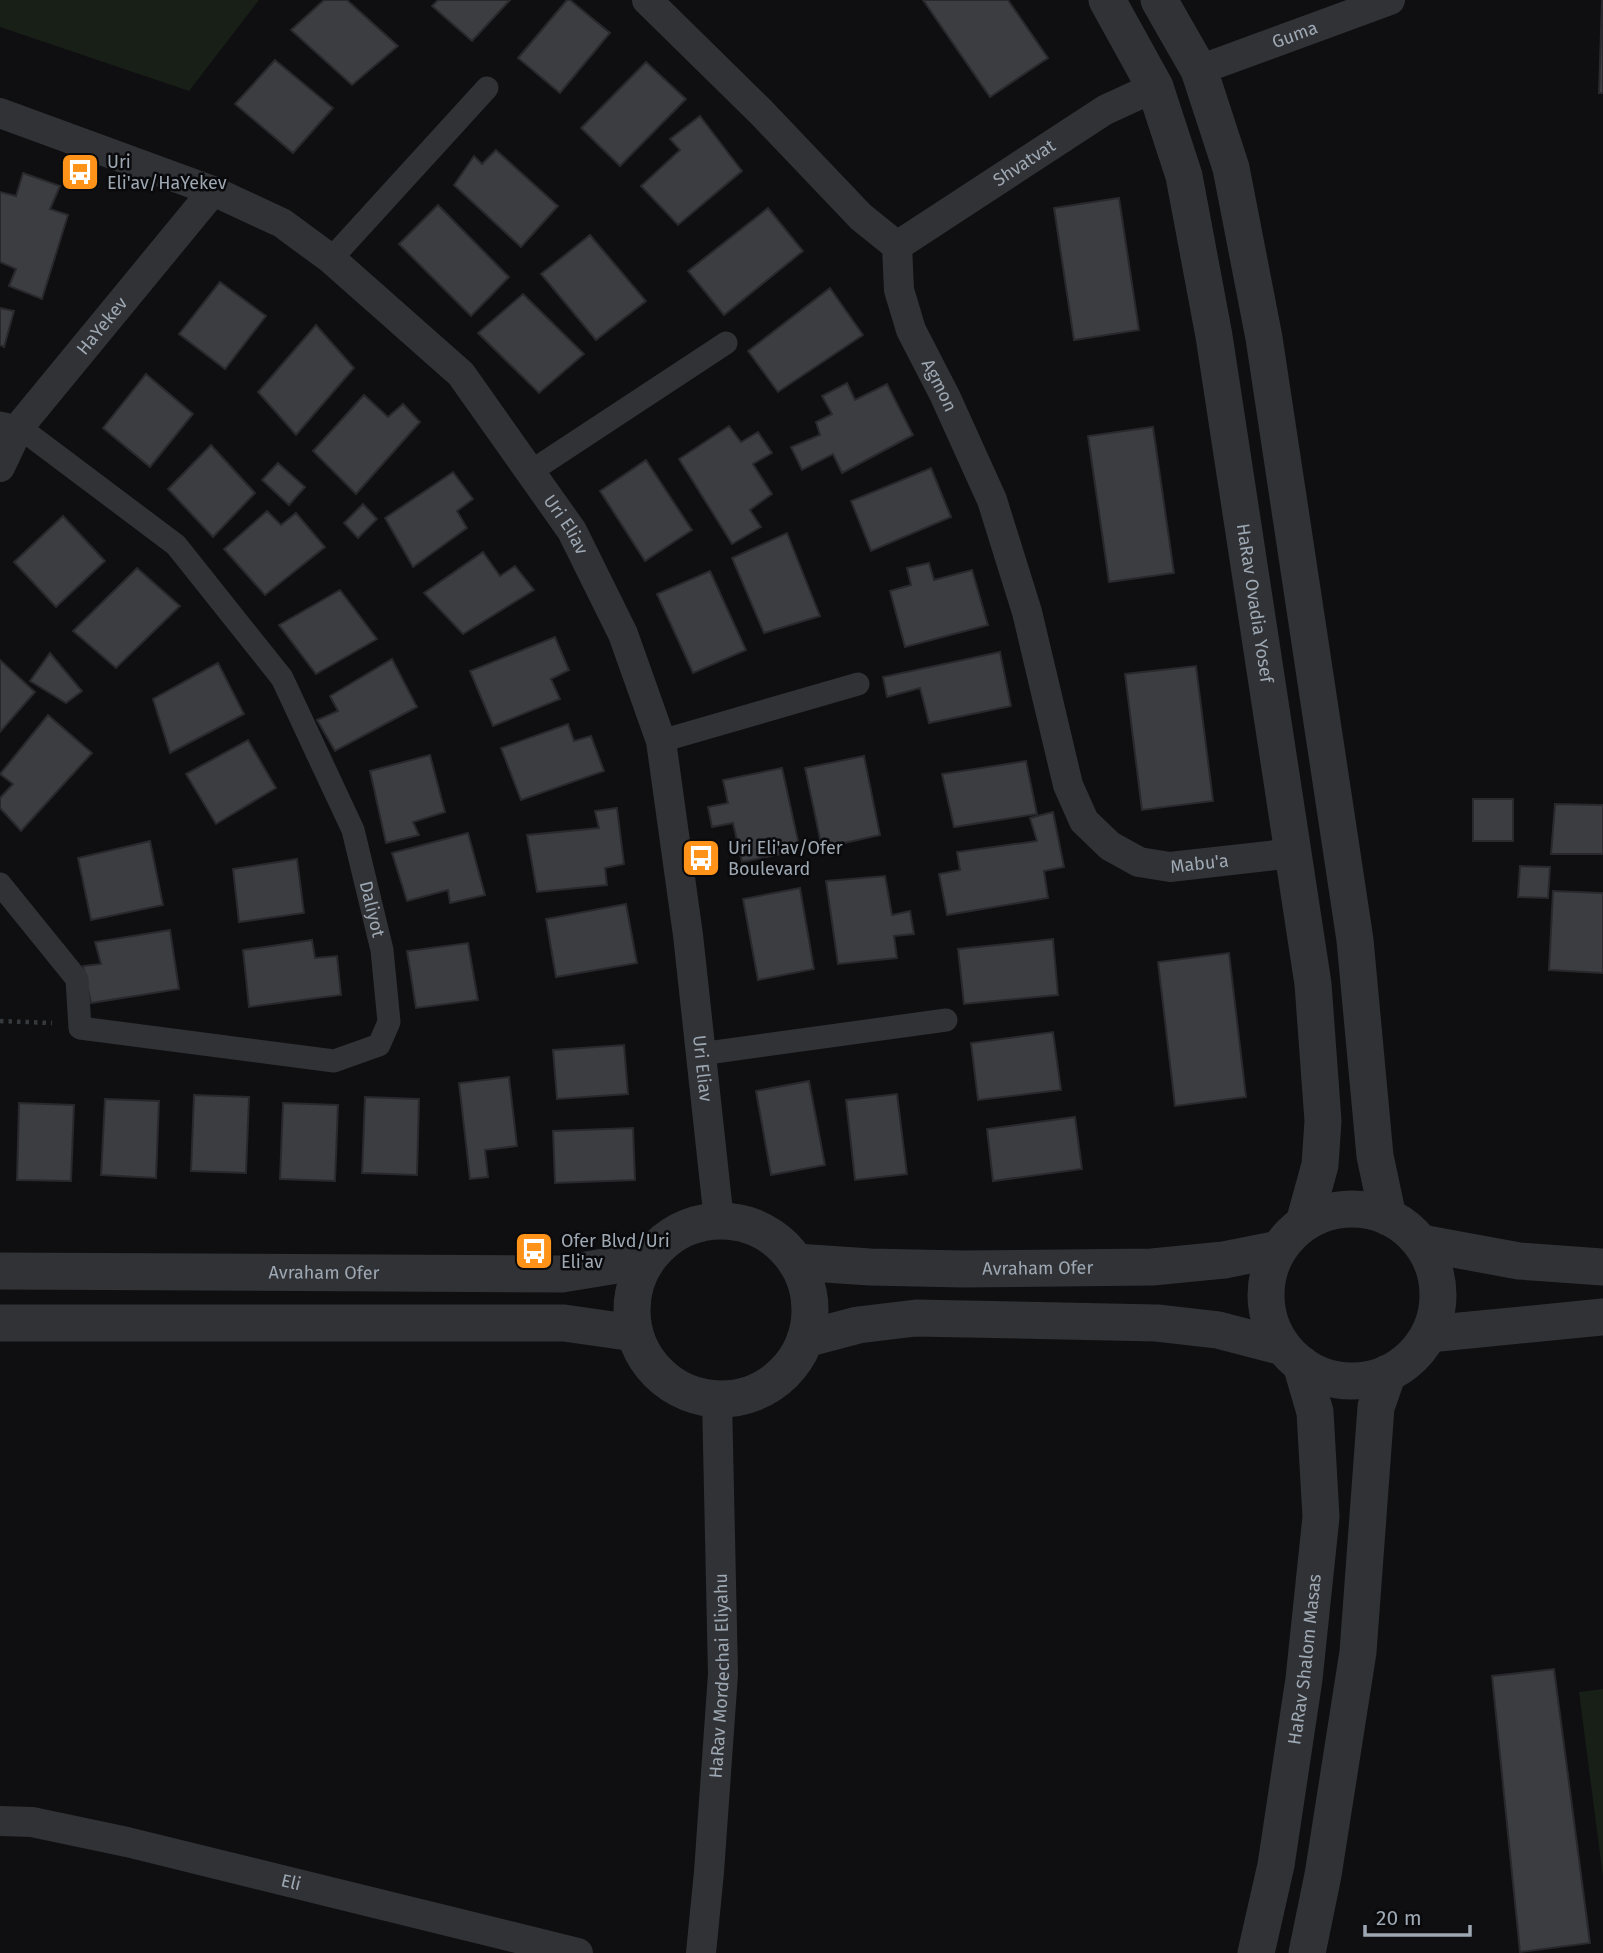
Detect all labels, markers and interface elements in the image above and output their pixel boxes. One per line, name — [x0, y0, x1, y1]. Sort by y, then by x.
street label: Guma — [1269, 16, 1321, 53]
street label: Shvatvat — [989, 134, 1060, 191]
bus stop icon: Uri Eli'av/HaYekev — [59, 151, 101, 193]
place label: Uri Eli'av/HaYekev — [107, 151, 227, 194]
street label: HaYekev — [72, 293, 132, 359]
street label: Agmon — [917, 355, 962, 415]
street label: Uri Eliav — [539, 490, 593, 558]
street label: HaRav Ovadia Yosef — [1232, 522, 1278, 686]
bus stop icon: Uri Eli'av/Ofer Boulevard — [680, 837, 722, 879]
place label: Uri Eli'av/Ofer Boulevard — [728, 837, 843, 880]
street label: Mabu'a — [1169, 849, 1230, 878]
street label: Daliyot — [355, 879, 390, 940]
street label: Uri Eliav — [688, 1034, 717, 1103]
bus stop icon: Ofer Blvd/Uri Eli'av — [513, 1230, 555, 1272]
place label: Ofer Blvd/Uri Eli'av — [561, 1230, 670, 1273]
street label: Avraham Ofer — [982, 1257, 1093, 1280]
street label: Avraham Ofer — [268, 1261, 380, 1284]
street label: HaRav Mordechai Eliyahu — [705, 1573, 734, 1779]
street label: HaRav Shalom Masas — [1283, 1573, 1326, 1746]
street label: Eli — [279, 1869, 303, 1895]
scale bar — [1365, 1894, 1470, 1938]
text: 20 m — [1376, 1905, 1422, 1931]

